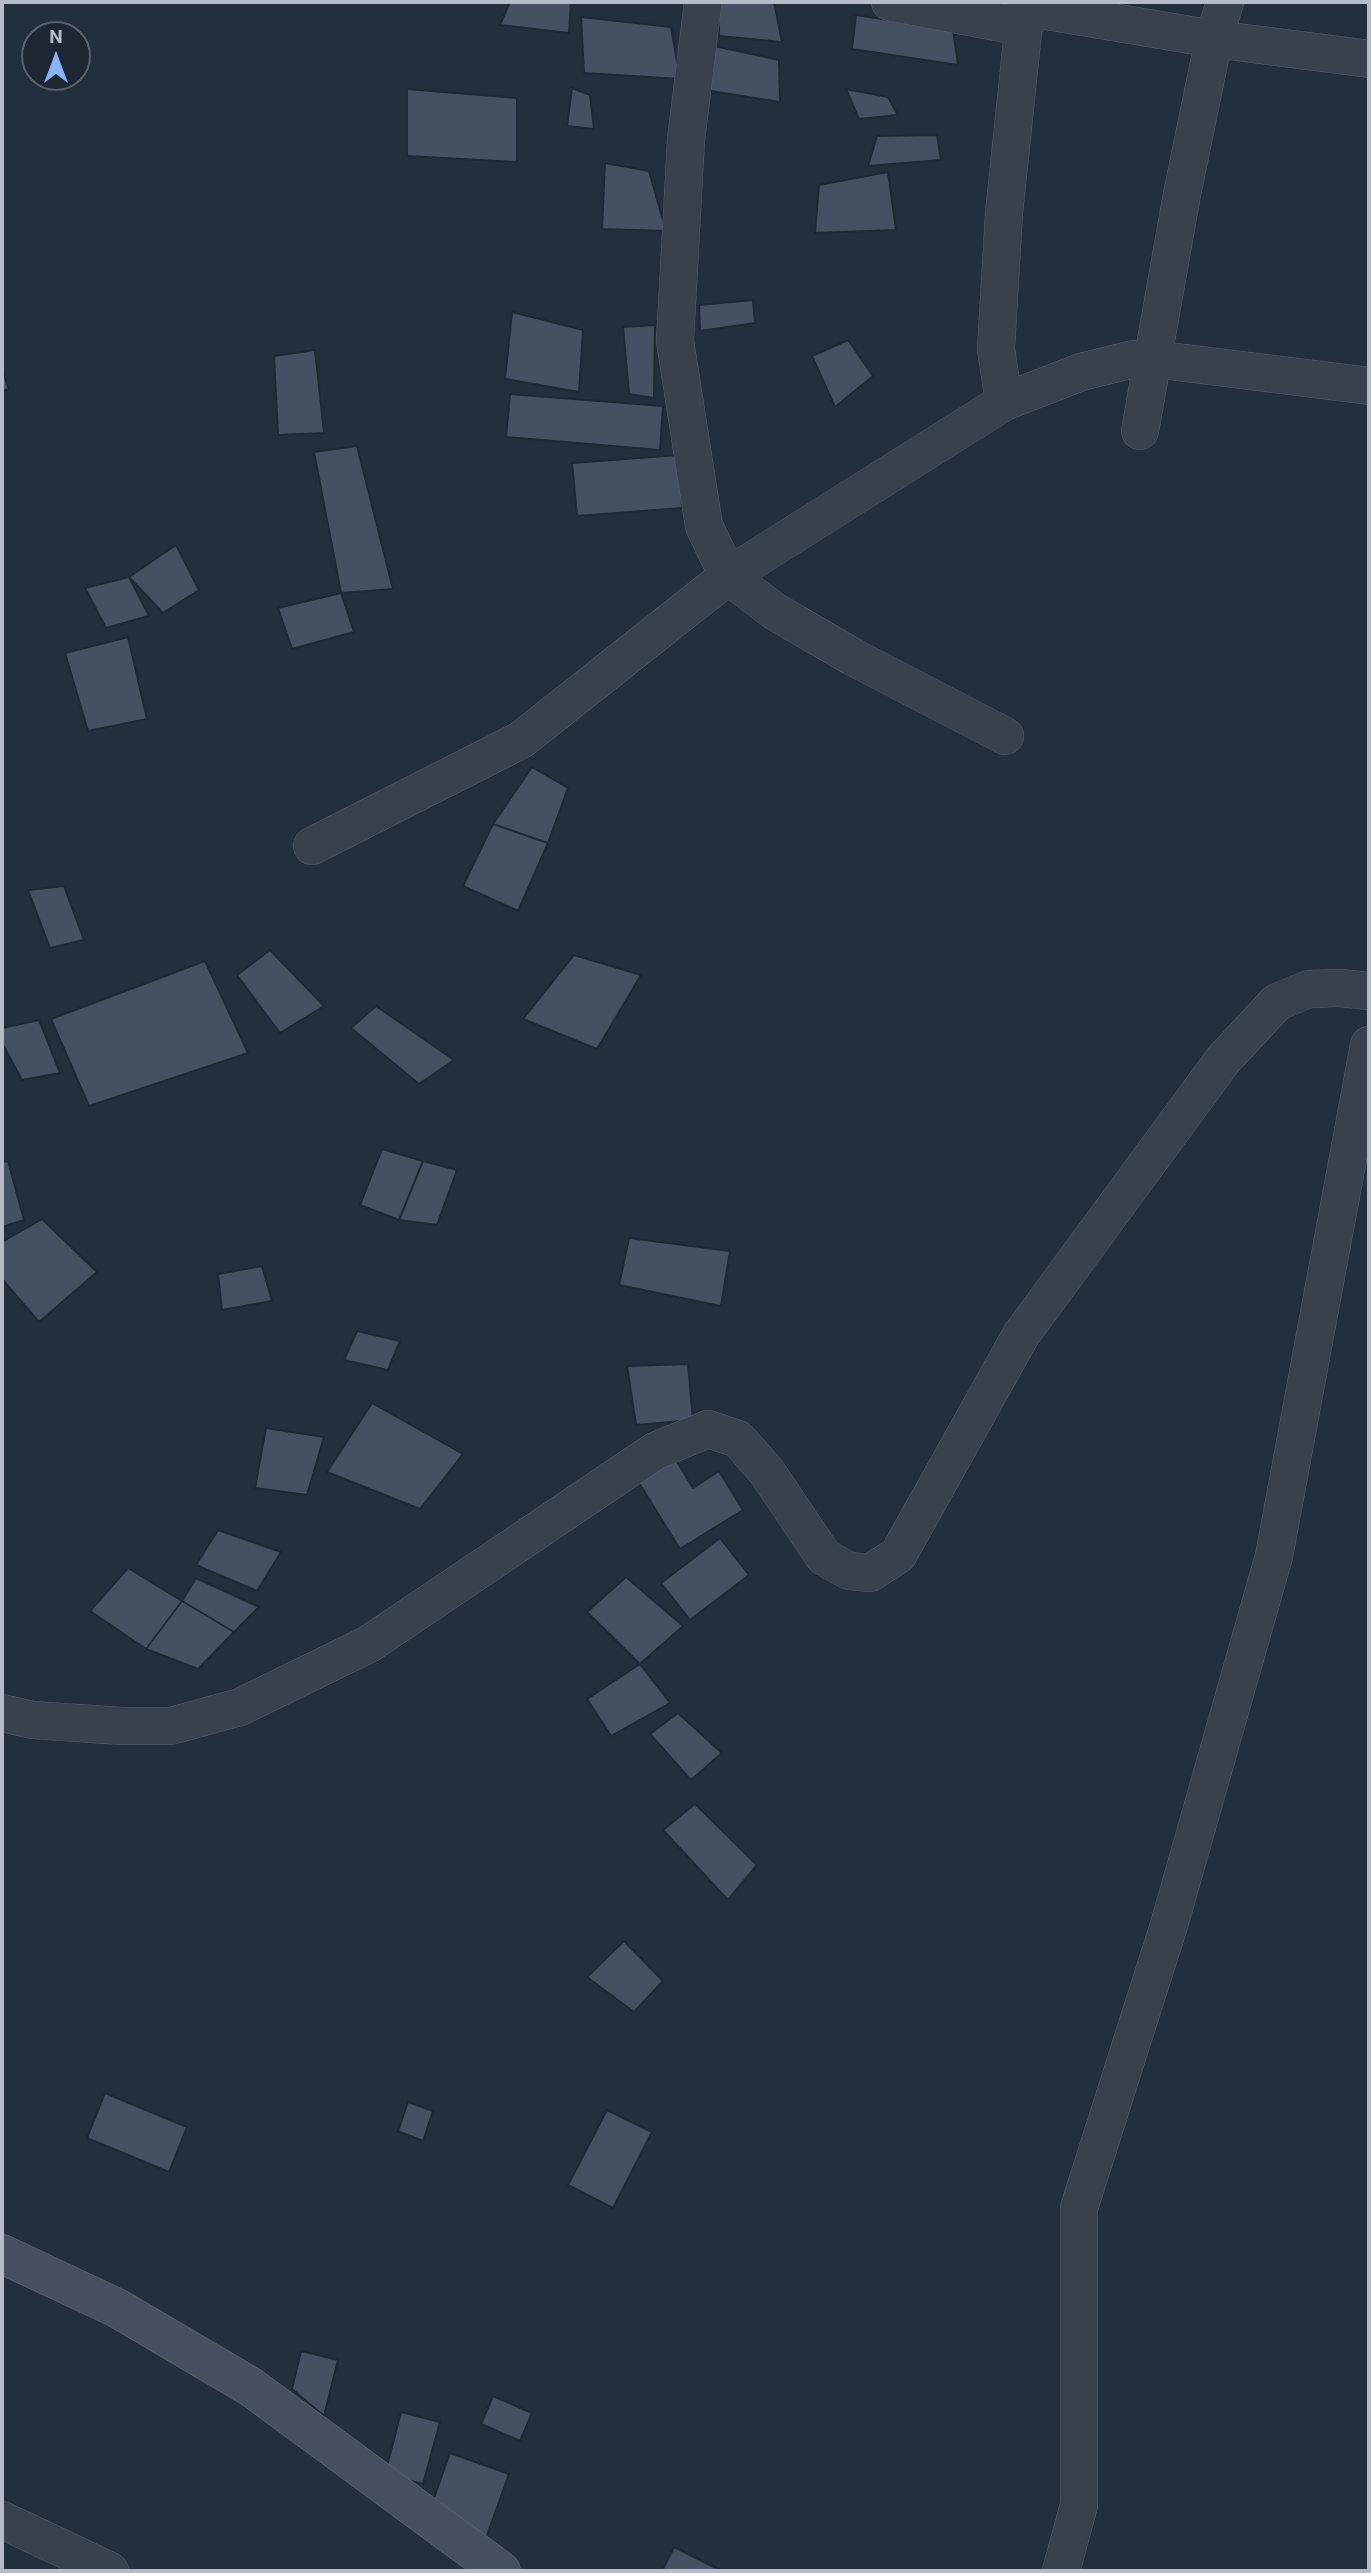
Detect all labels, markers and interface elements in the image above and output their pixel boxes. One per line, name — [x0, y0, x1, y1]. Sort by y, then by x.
north arrow — [21, 21, 91, 91]
text: N — [49, 25, 63, 48]

